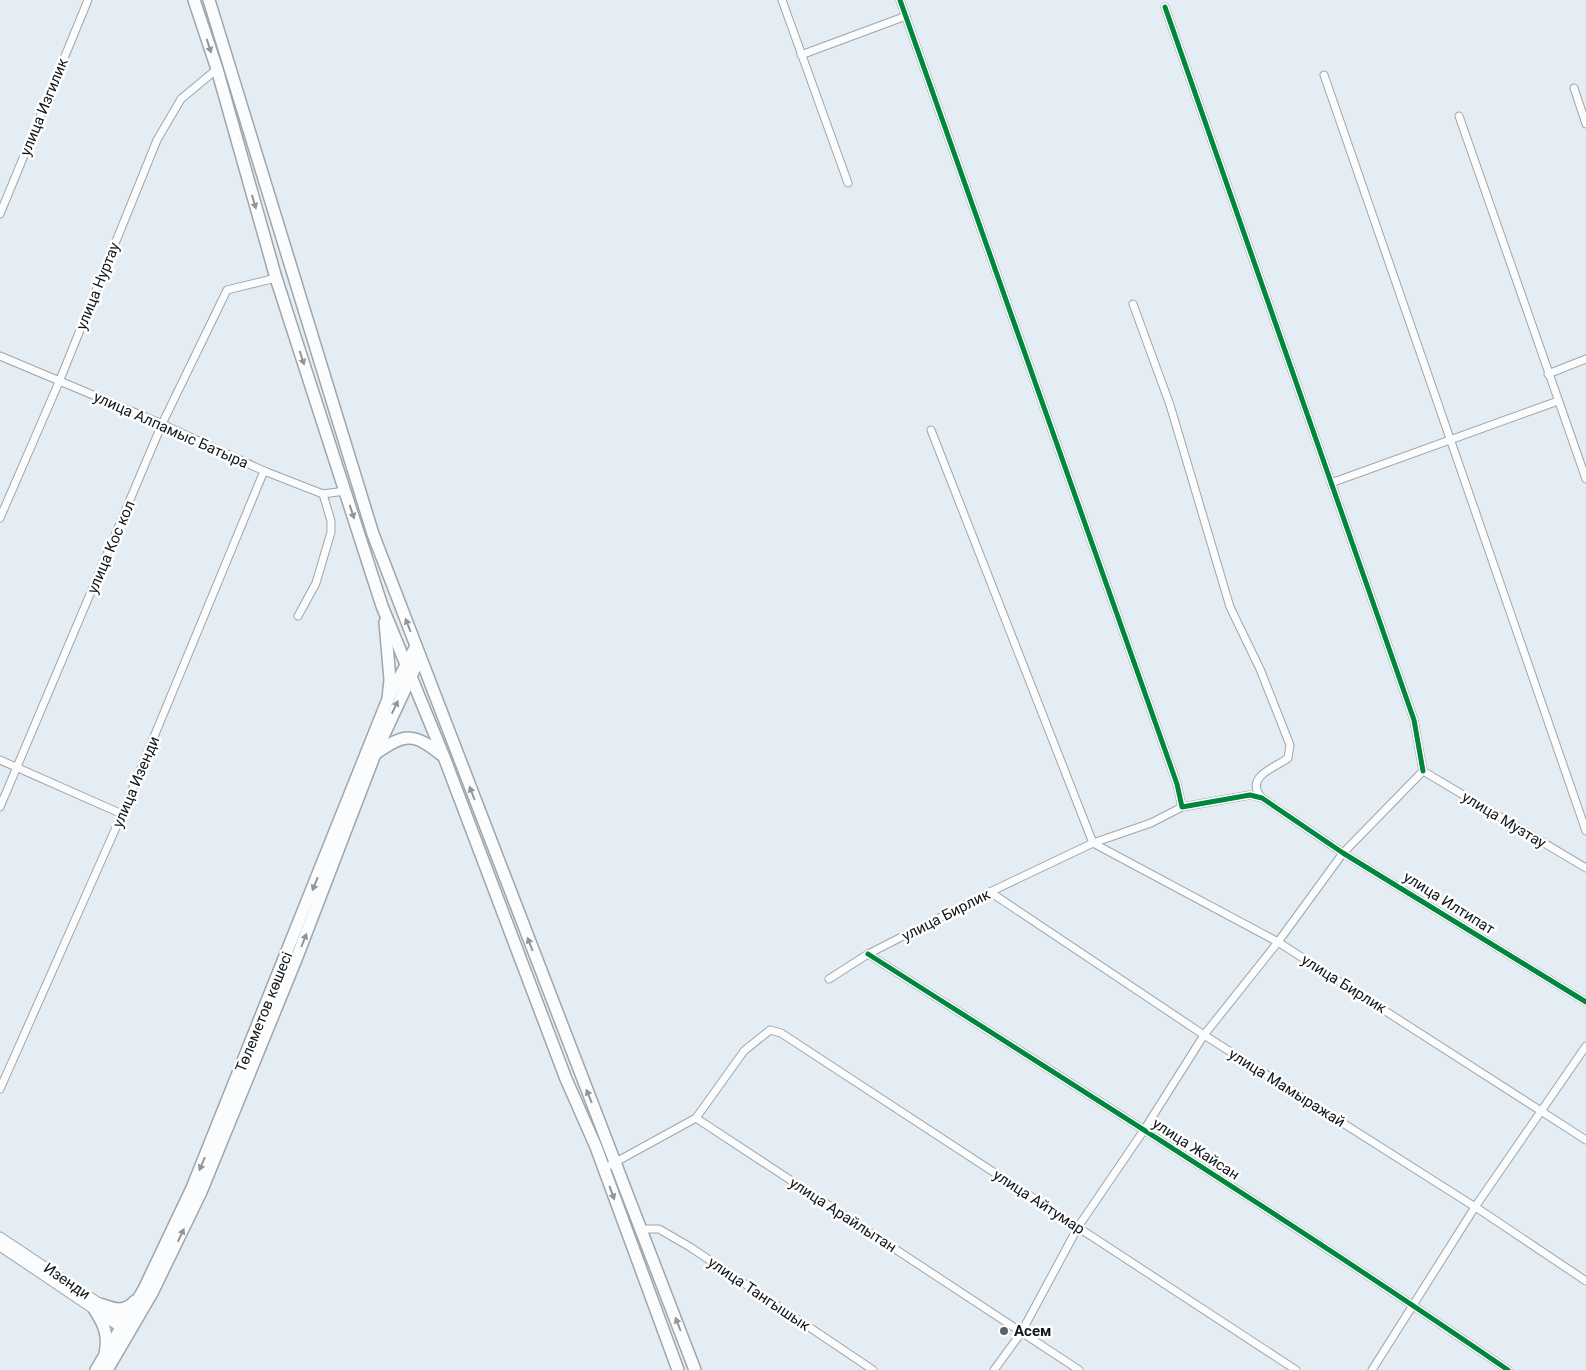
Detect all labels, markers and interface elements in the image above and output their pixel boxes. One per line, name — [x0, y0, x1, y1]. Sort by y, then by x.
one-way arrow — [206, 39, 213, 54]
street label: улица Изгилик — [16, 56, 72, 158]
one-way arrow — [251, 195, 259, 210]
street label: улица Нуртау — [72, 240, 124, 332]
one-way arrow — [298, 350, 306, 365]
street label: улица Алпамыс Батыра — [91, 388, 251, 472]
street label: улица Кос кол — [83, 498, 139, 596]
one-way arrow — [348, 505, 356, 520]
one-way arrow — [404, 617, 411, 632]
one-way arrow — [392, 700, 400, 714]
street label: улица Изенди — [109, 734, 163, 830]
one-way arrow — [468, 785, 475, 800]
street label: улица Музтау — [1459, 788, 1549, 852]
street label: улица Илтипат — [1400, 868, 1498, 938]
one-way arrow — [311, 876, 318, 891]
street label: улица Бирлик — [899, 885, 993, 945]
one-way arrow — [300, 932, 308, 947]
one-way arrow — [526, 937, 534, 952]
street label: Төлеметов көшесі — [232, 949, 296, 1075]
street label: улица Бирлик — [1298, 951, 1390, 1017]
street label: улица Мамыражай — [1225, 1045, 1349, 1131]
one-way arrow — [585, 1088, 593, 1103]
street label: улица Жайсан — [1149, 1114, 1243, 1184]
one-way arrow — [198, 1157, 206, 1172]
street label: улица Айтумар — [990, 1166, 1088, 1238]
street label: улица Арайлытан — [786, 1174, 900, 1256]
one-way arrow — [609, 1185, 616, 1200]
one-way arrow — [177, 1228, 185, 1242]
street label: улица Тангышык — [704, 1253, 814, 1335]
street label: Изенди — [40, 1259, 94, 1303]
one-way arrow — [674, 1317, 681, 1332]
place label: Асем — [1014, 1322, 1051, 1340]
marker: Асем — [998, 1325, 1010, 1337]

